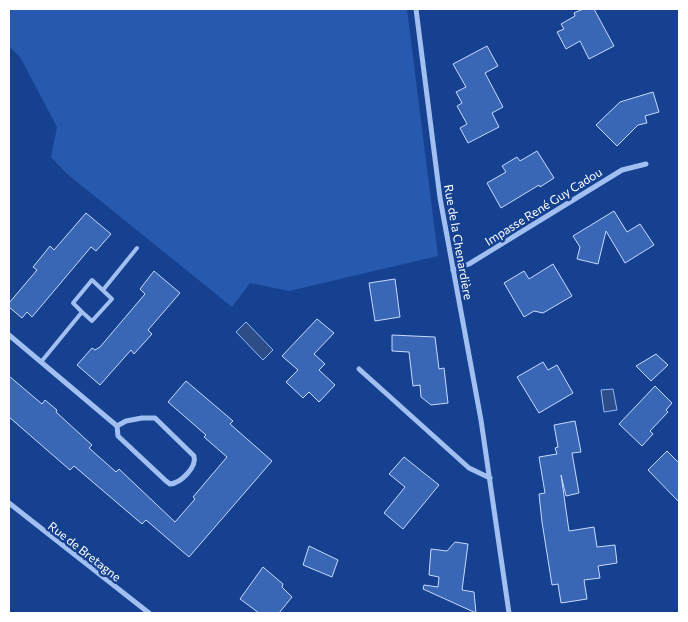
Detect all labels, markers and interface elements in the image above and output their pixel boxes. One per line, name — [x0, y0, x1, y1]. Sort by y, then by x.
street label: Impasse René Guy Cadou — [482, 164, 604, 248]
street label: Rue de la Chenardière — [442, 183, 476, 301]
street label: Rue de Bretagne — [46, 518, 124, 584]

